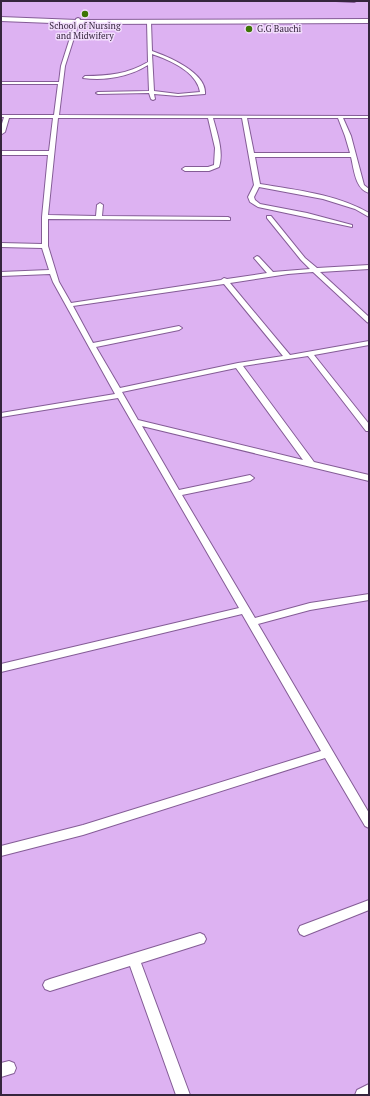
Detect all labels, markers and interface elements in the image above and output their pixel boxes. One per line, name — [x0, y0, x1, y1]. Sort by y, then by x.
marker: School of Nursing and Midwifery — [80, 9, 90, 19]
place label: School of Nursing and Midwifery — [49, 20, 121, 42]
place label: G.G Bauchi — [257, 23, 302, 35]
marker: G.G Bauchi — [244, 24, 254, 34]

